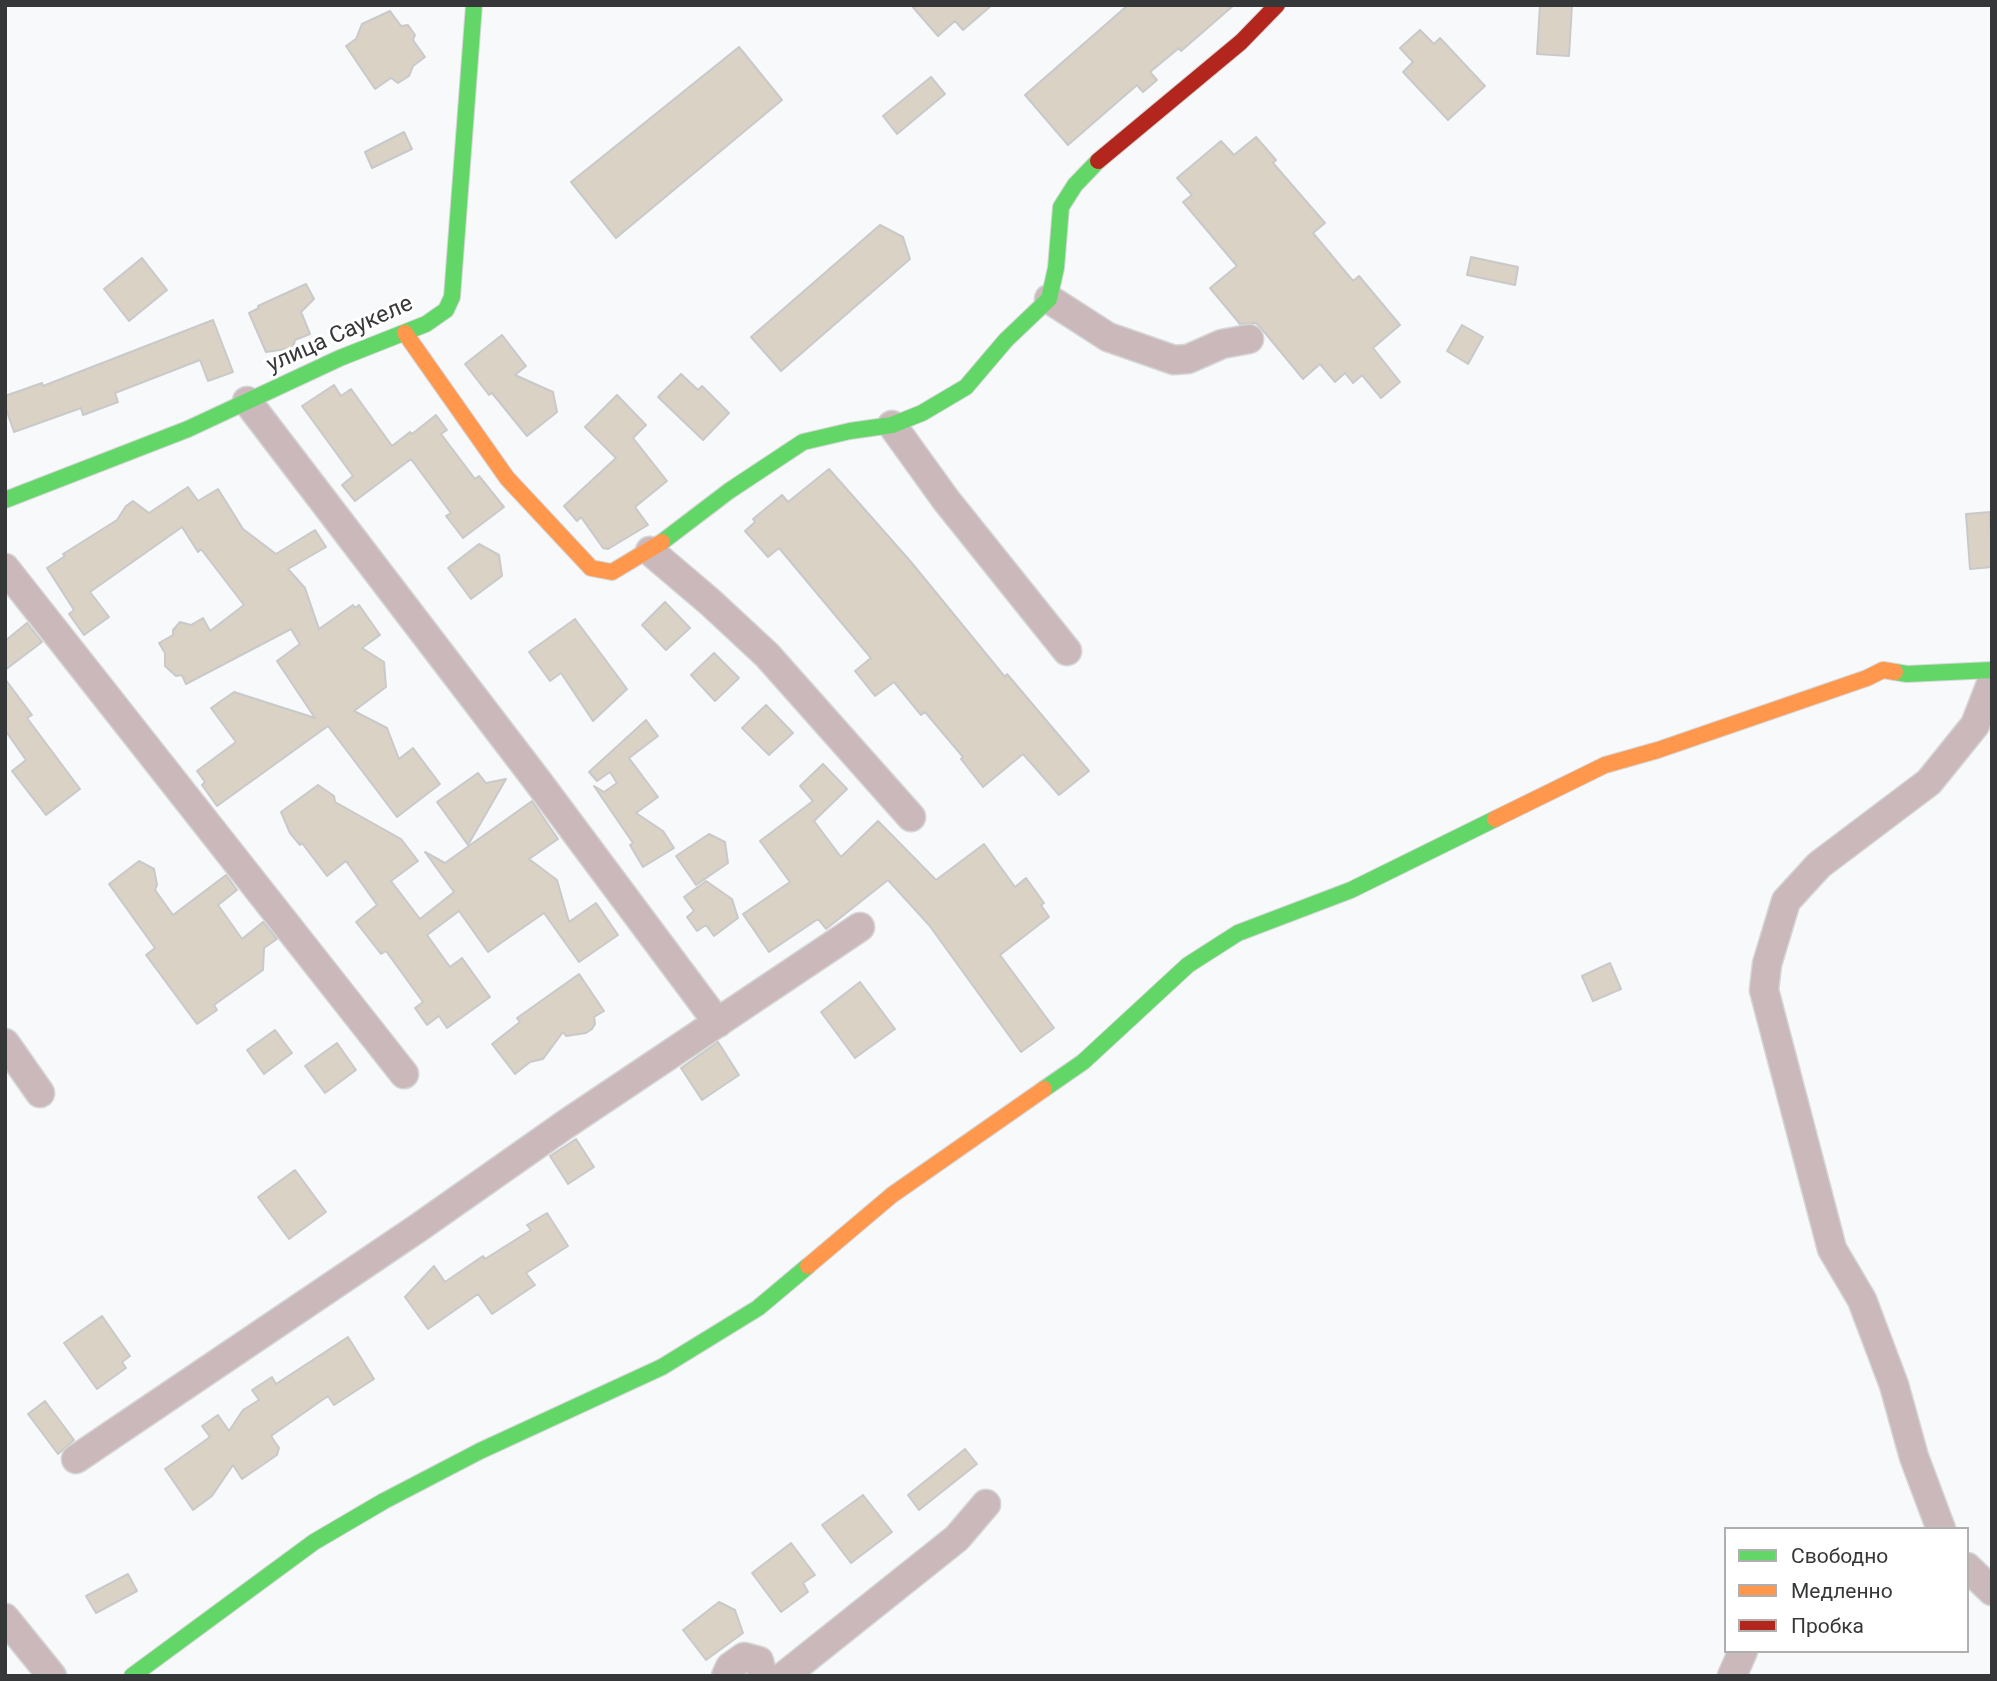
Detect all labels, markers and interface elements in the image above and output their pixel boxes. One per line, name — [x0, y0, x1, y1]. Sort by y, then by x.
street label: улица Саукеле — [263, 290, 417, 380]
legend — [1724, 1527, 1969, 1653]
text: Свободно — [1791, 1544, 1888, 1568]
text: Медленно — [1791, 1579, 1893, 1603]
text: Пробка — [1791, 1614, 1864, 1638]

